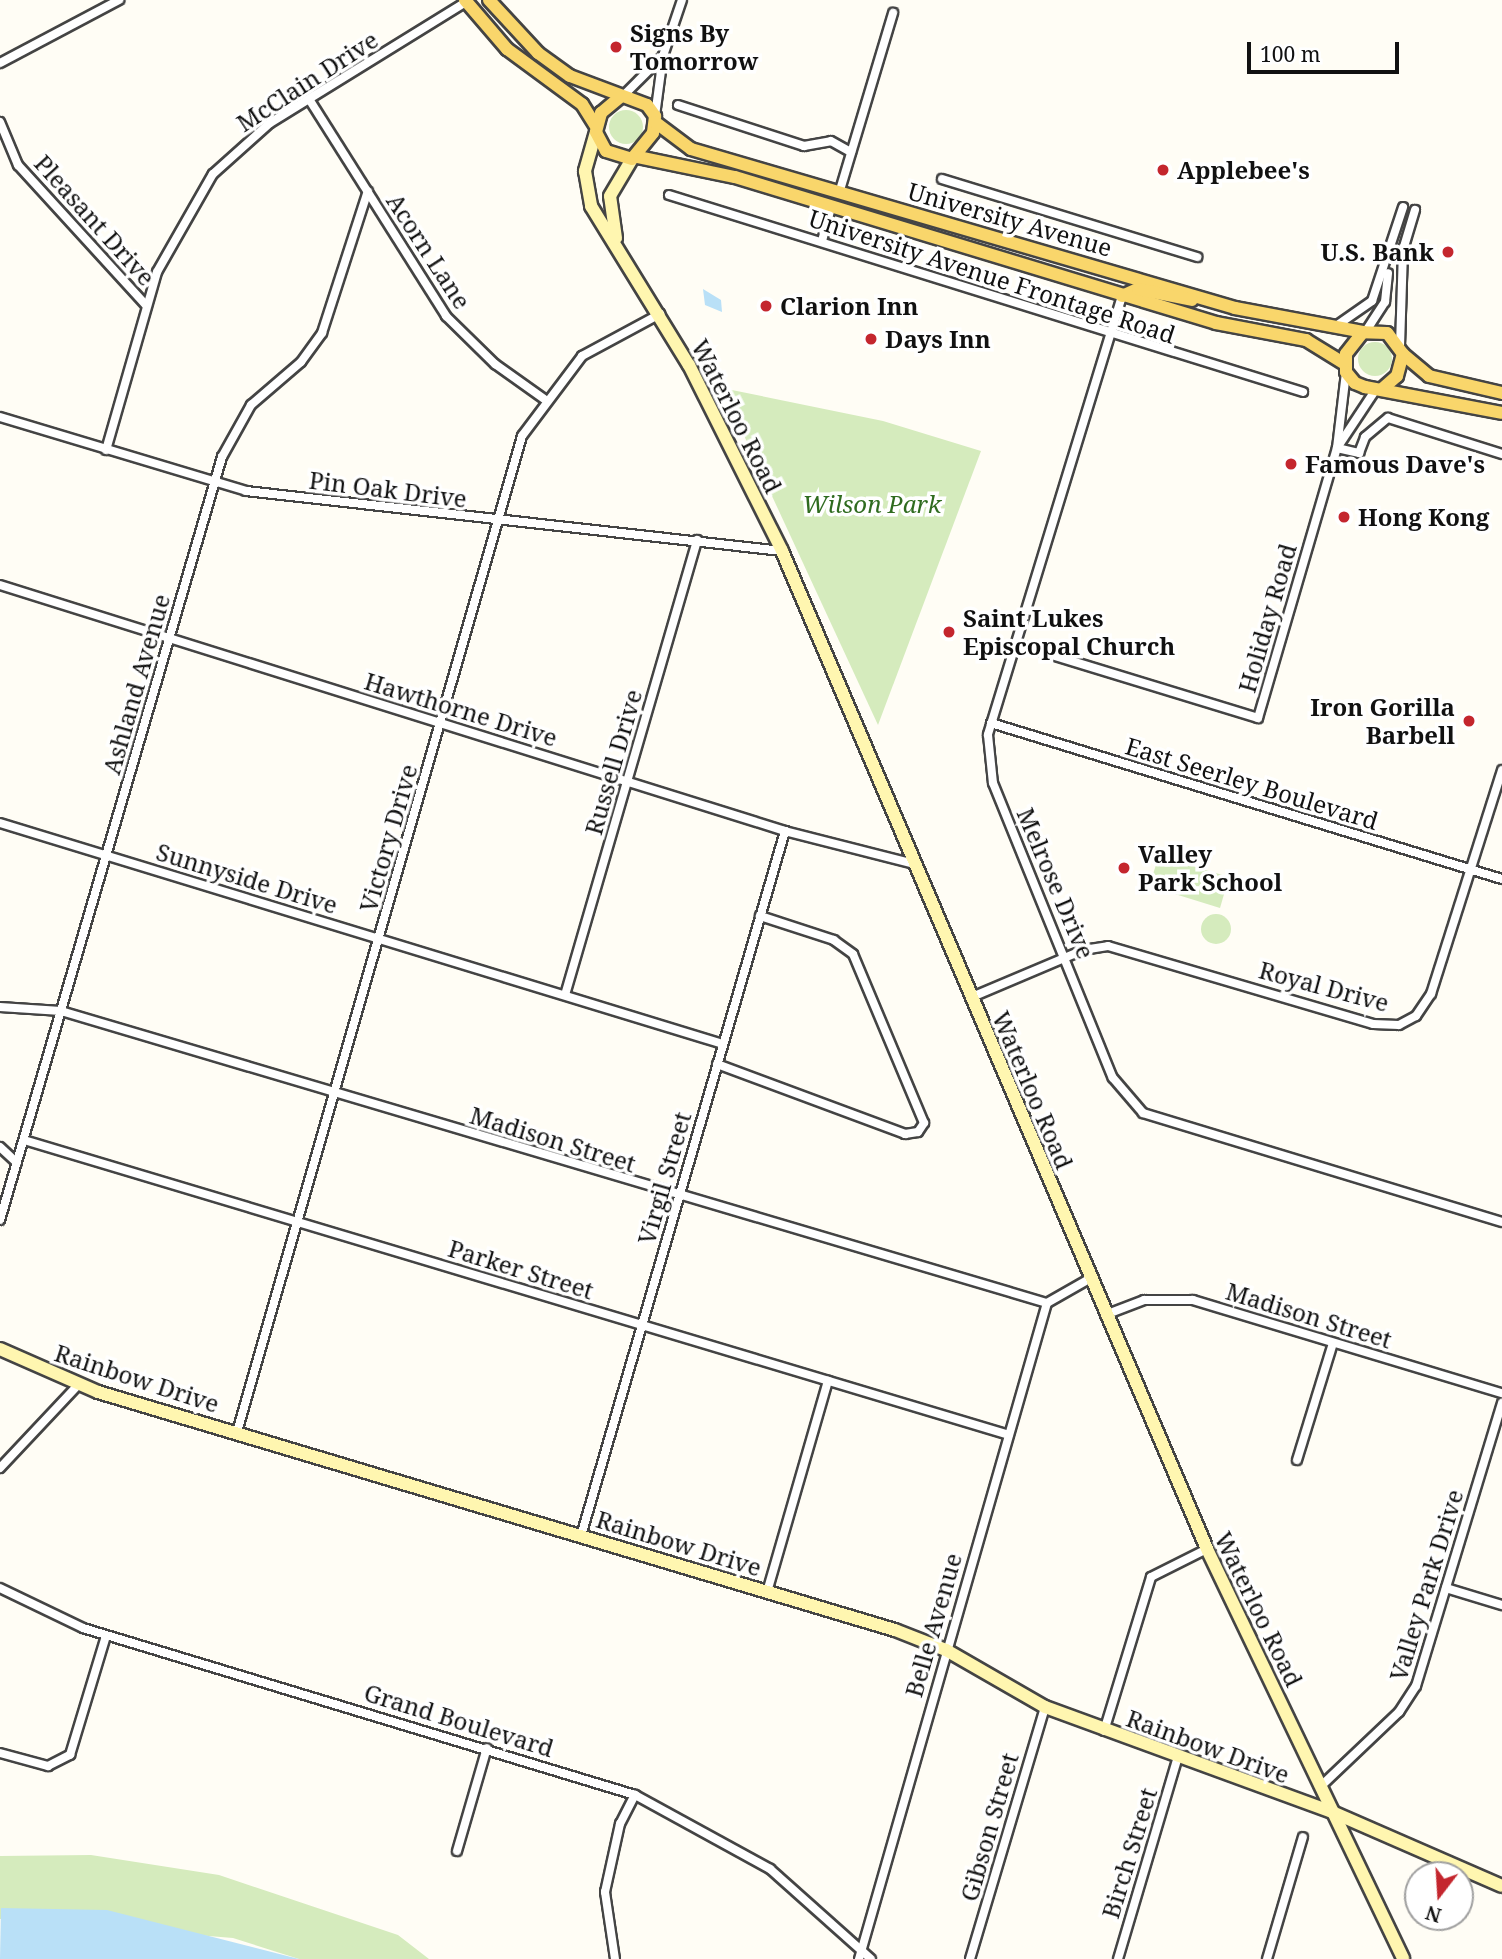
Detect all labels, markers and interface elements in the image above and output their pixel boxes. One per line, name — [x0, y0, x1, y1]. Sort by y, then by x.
place label: Signs By Tomorrow — [630, 19, 758, 75]
street label: McClain Drive — [231, 25, 383, 137]
scale bar — [1250, 28, 1402, 72]
marker: Signs By Tomorrow — [608, 39, 624, 55]
text: 100 m — [1260, 40, 1321, 68]
street label: Pleasant Drive — [29, 149, 161, 291]
place label: Applebee's — [1177, 156, 1310, 184]
marker: Applebee's — [1155, 162, 1171, 178]
street label: University Avenue — [905, 176, 1115, 262]
street label: Acorn Lane — [381, 188, 477, 314]
street label: University Avenue Frontage Road — [805, 203, 1179, 349]
place label: U.S. Bank — [1320, 238, 1434, 266]
marker: U.S. Bank — [1440, 244, 1456, 260]
place label: Clarion Inn — [780, 292, 919, 320]
marker: Clarion Inn — [758, 298, 774, 314]
place label: Days Inn — [885, 325, 991, 353]
marker: Days Inn — [863, 331, 879, 347]
street label: Waterloo Road — [686, 334, 788, 498]
place label: Famous Dave's — [1305, 450, 1485, 478]
marker: Famous Dave's — [1283, 456, 1299, 472]
street label: Pin Oak Drive — [308, 465, 468, 513]
park label: Wilson Park — [803, 490, 941, 518]
place label: Hong Kong — [1358, 503, 1489, 531]
marker: Hong Kong — [1336, 509, 1352, 525]
street label: Holiday Road — [1232, 540, 1302, 696]
street label: Ashland Avenue — [97, 591, 175, 777]
place label: Saint Lukes Episcopal Church — [963, 604, 1175, 660]
marker: Saint Lukes Episcopal Church — [941, 624, 957, 640]
street label: Hawthorne Drive — [361, 666, 561, 752]
street label: Russell Drive — [579, 686, 647, 838]
place label: Iron Gorilla Barbell — [1310, 693, 1455, 749]
marker: Iron Gorilla Barbell — [1461, 713, 1477, 729]
street label: East Seerley Boulevard — [1122, 731, 1382, 835]
street label: Victory Drive — [353, 761, 423, 915]
street label: Melrose Drive — [1011, 803, 1101, 963]
street label: Sunnyside Drive — [153, 837, 341, 919]
place label: Valley Park School — [1138, 840, 1282, 896]
marker: Valley Park School — [1116, 860, 1132, 876]
street label: Royal Drive — [1256, 955, 1392, 1017]
street label: Waterloo Road — [987, 1007, 1079, 1173]
street label: Madison Street — [467, 1100, 639, 1178]
street label: Virgil Street — [631, 1108, 697, 1248]
street label: Parker Street — [445, 1233, 597, 1305]
street label: Madison Street — [1223, 1276, 1395, 1354]
street label: Rainbow Drive — [51, 1338, 223, 1418]
street label: Valley Park Drive — [1383, 1486, 1469, 1684]
street label: Rainbow Drive — [593, 1504, 765, 1582]
street label: Waterloo Road — [1209, 1527, 1309, 1691]
street label: Belle Avenue — [899, 1550, 967, 1700]
street label: Grand Boulevard — [361, 1678, 557, 1762]
street label: Rainbow Drive — [1123, 1703, 1293, 1789]
street label: Gibson Street — [954, 1750, 1024, 1904]
street label: Birch Street — [1096, 1784, 1162, 1922]
north arrow — [1404, 1861, 1474, 1931]
text: N — [1422, 1900, 1444, 1929]

